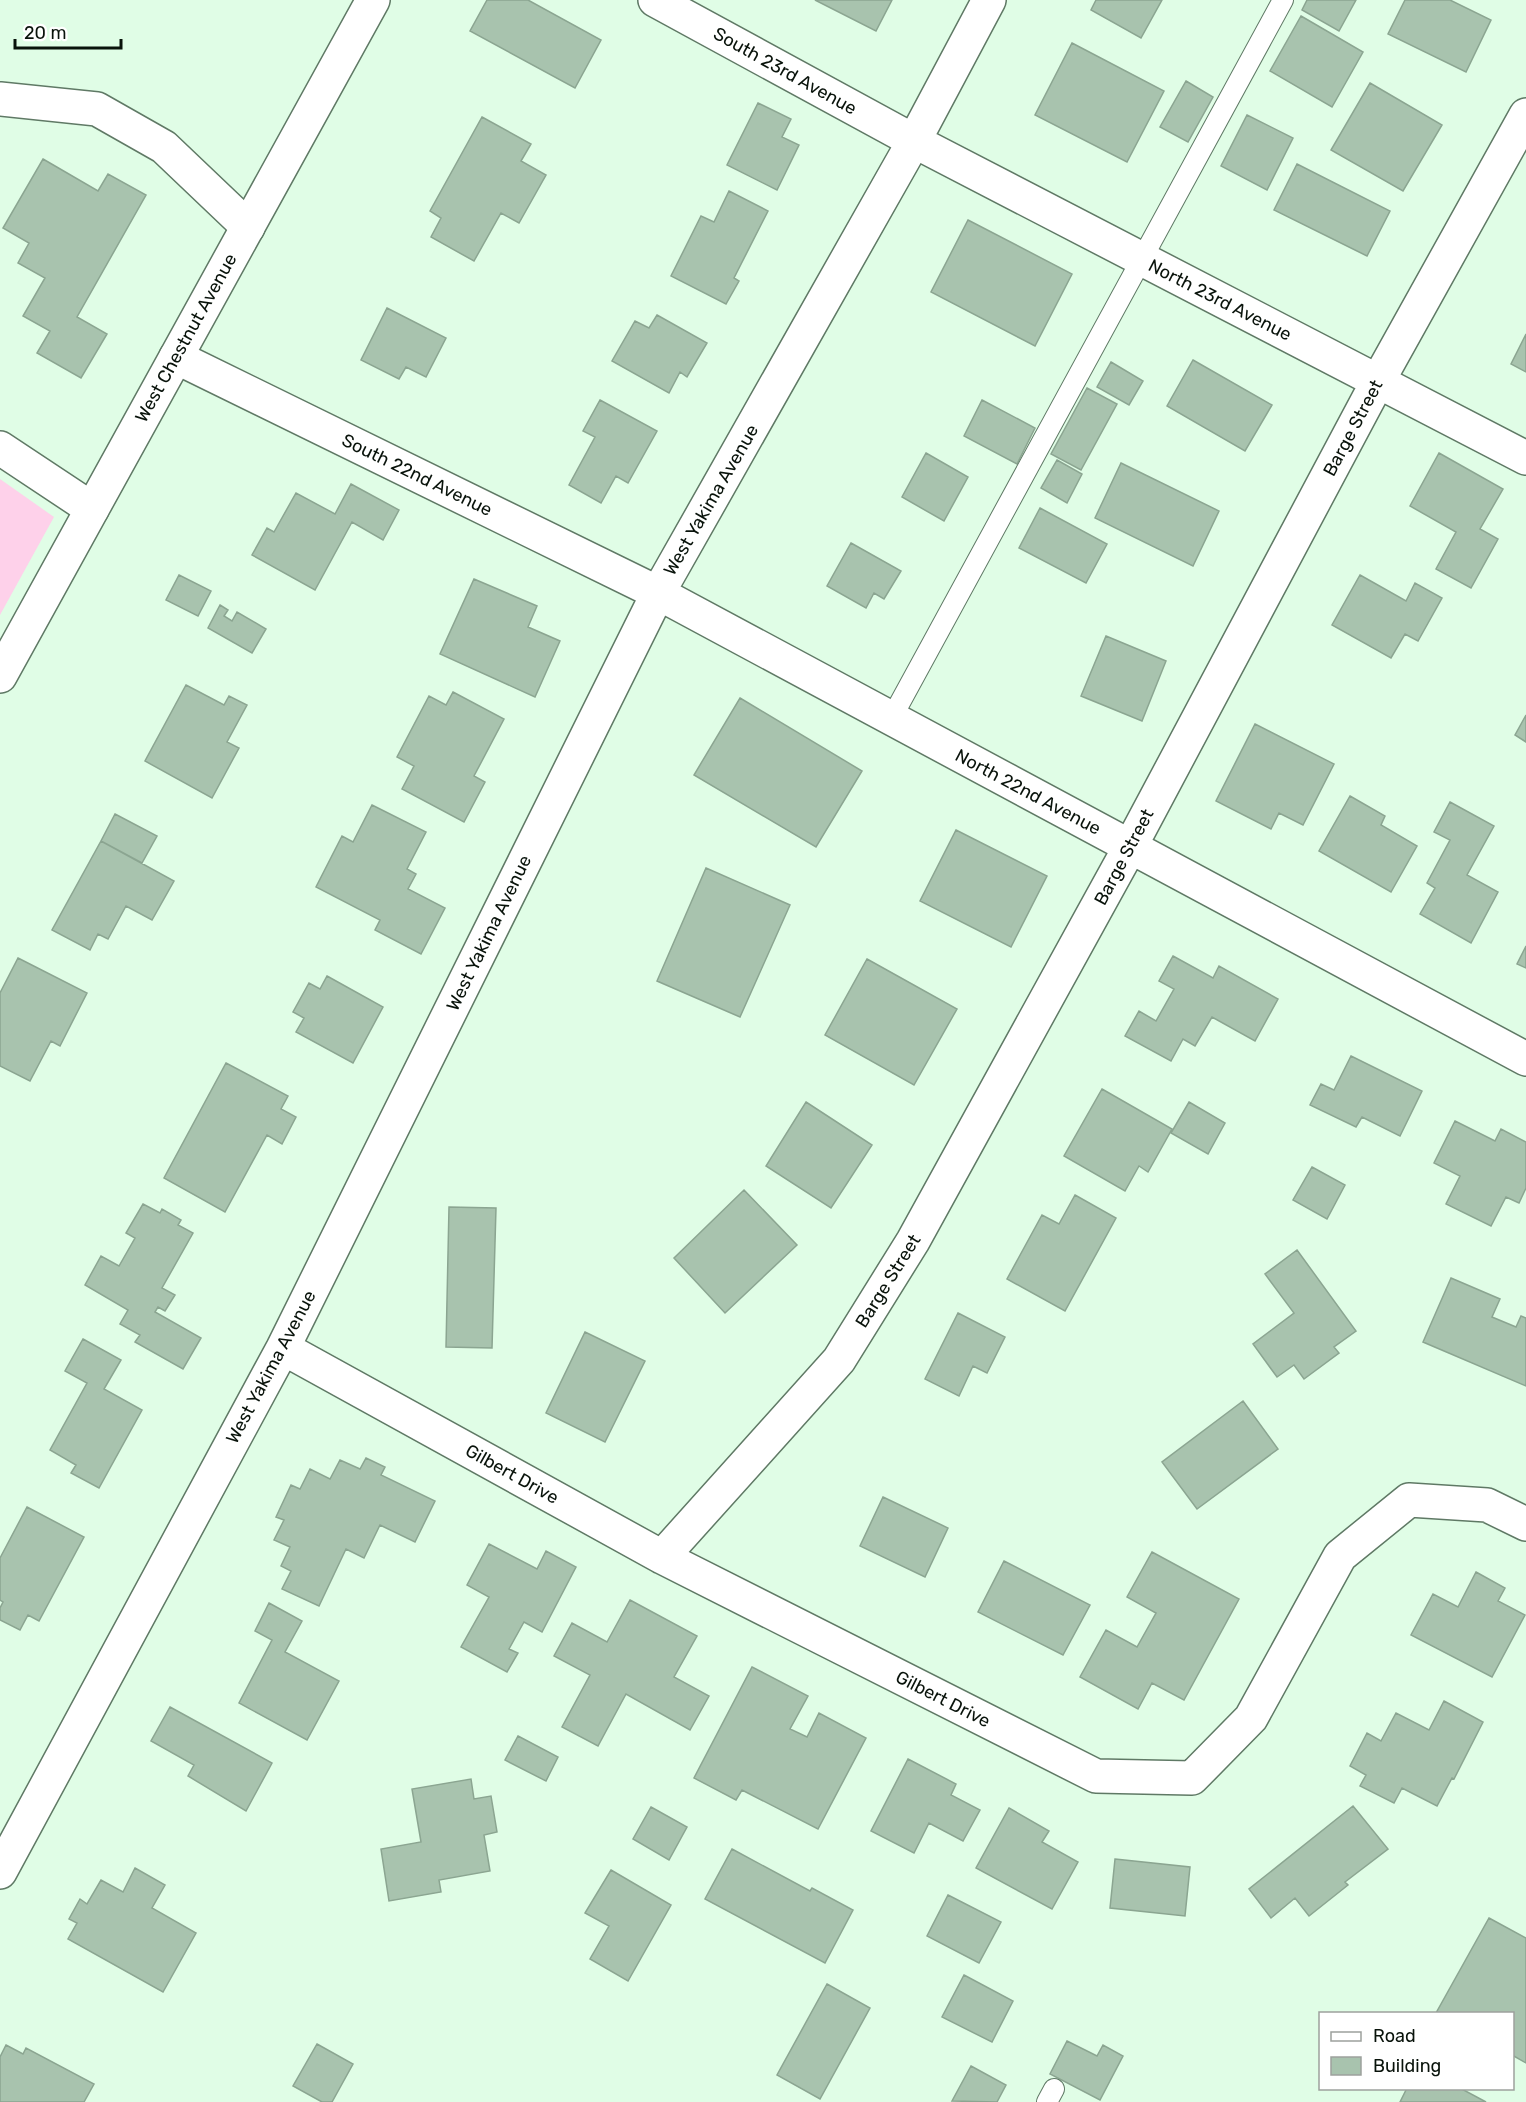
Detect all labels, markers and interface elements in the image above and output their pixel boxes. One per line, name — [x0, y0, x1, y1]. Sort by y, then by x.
scale bar — [15, 12, 122, 50]
text: 20 m — [24, 22, 66, 44]
street label: South 23rd Avenue — [709, 22, 861, 120]
street label: West Chestnut Avenue — [130, 250, 242, 426]
street label: North 23rd Avenue — [1145, 254, 1295, 346]
street label: Barge Street — [1318, 376, 1388, 480]
street label: West Yakima Avenue — [659, 421, 763, 579]
street label: South 22nd Avenue — [338, 429, 496, 521]
street label: North 22nd Avenue — [951, 744, 1105, 840]
street label: Barge Street — [1089, 805, 1159, 909]
street label: West Yakima Avenue — [442, 852, 536, 1014]
street label: Barge Street — [851, 1230, 925, 1332]
street label: West Yakima Avenue — [221, 1287, 321, 1447]
street label: Gilbert Drive — [461, 1439, 563, 1509]
street label: Gilbert Drive — [892, 1666, 994, 1732]
legend — [1319, 2012, 1514, 2090]
text: Road — [1373, 2025, 1416, 2047]
text: Building — [1373, 2055, 1441, 2077]

